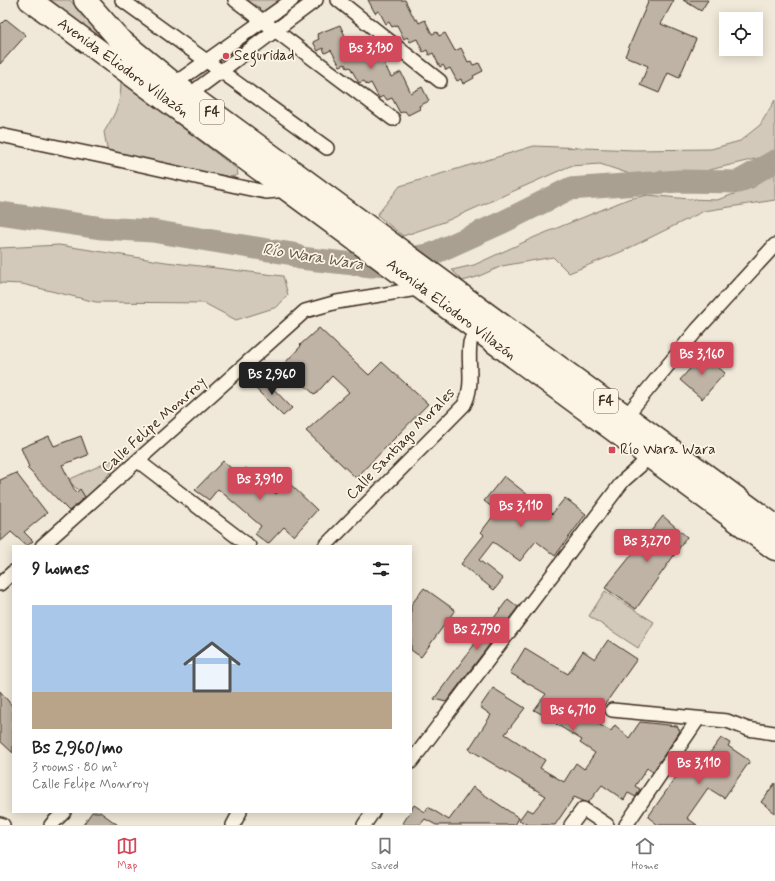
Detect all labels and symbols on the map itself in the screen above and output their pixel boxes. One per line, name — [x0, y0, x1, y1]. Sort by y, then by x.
street label: Avenida Eliodoro Villazón — [53, 14, 193, 122]
pin: Bs 3,130 — [330, 36, 412, 70]
place label: Seguridad — [234, 46, 294, 67]
marker: Seguridad — [221, 51, 231, 61]
road number: F4 — [200, 100, 224, 124]
water label: Río Wara Wara — [261, 239, 365, 275]
street label: Avenida Eliodoro Villazón — [382, 255, 520, 365]
pin: Bs 3,160 — [661, 342, 743, 376]
pin: Bs 2,960 — [231, 362, 313, 396]
street label: Calle Felipe Monrroy — [97, 372, 211, 478]
street label: Calle Santiago Morales — [342, 383, 460, 504]
road number: F4 — [594, 389, 618, 413]
place label: Río Wara Wara — [620, 440, 716, 460]
marker: Río Wara Wara — [607, 445, 617, 455]
pin: Bs 3,910 — [219, 467, 301, 501]
pin: Bs 3,110 — [480, 494, 562, 528]
pin: Bs 3,270 — [606, 529, 688, 563]
pin: Bs 2,790 — [436, 617, 518, 651]
pin: Bs 6,710 — [532, 698, 614, 732]
pin: Bs 3,110 — [658, 751, 740, 785]

